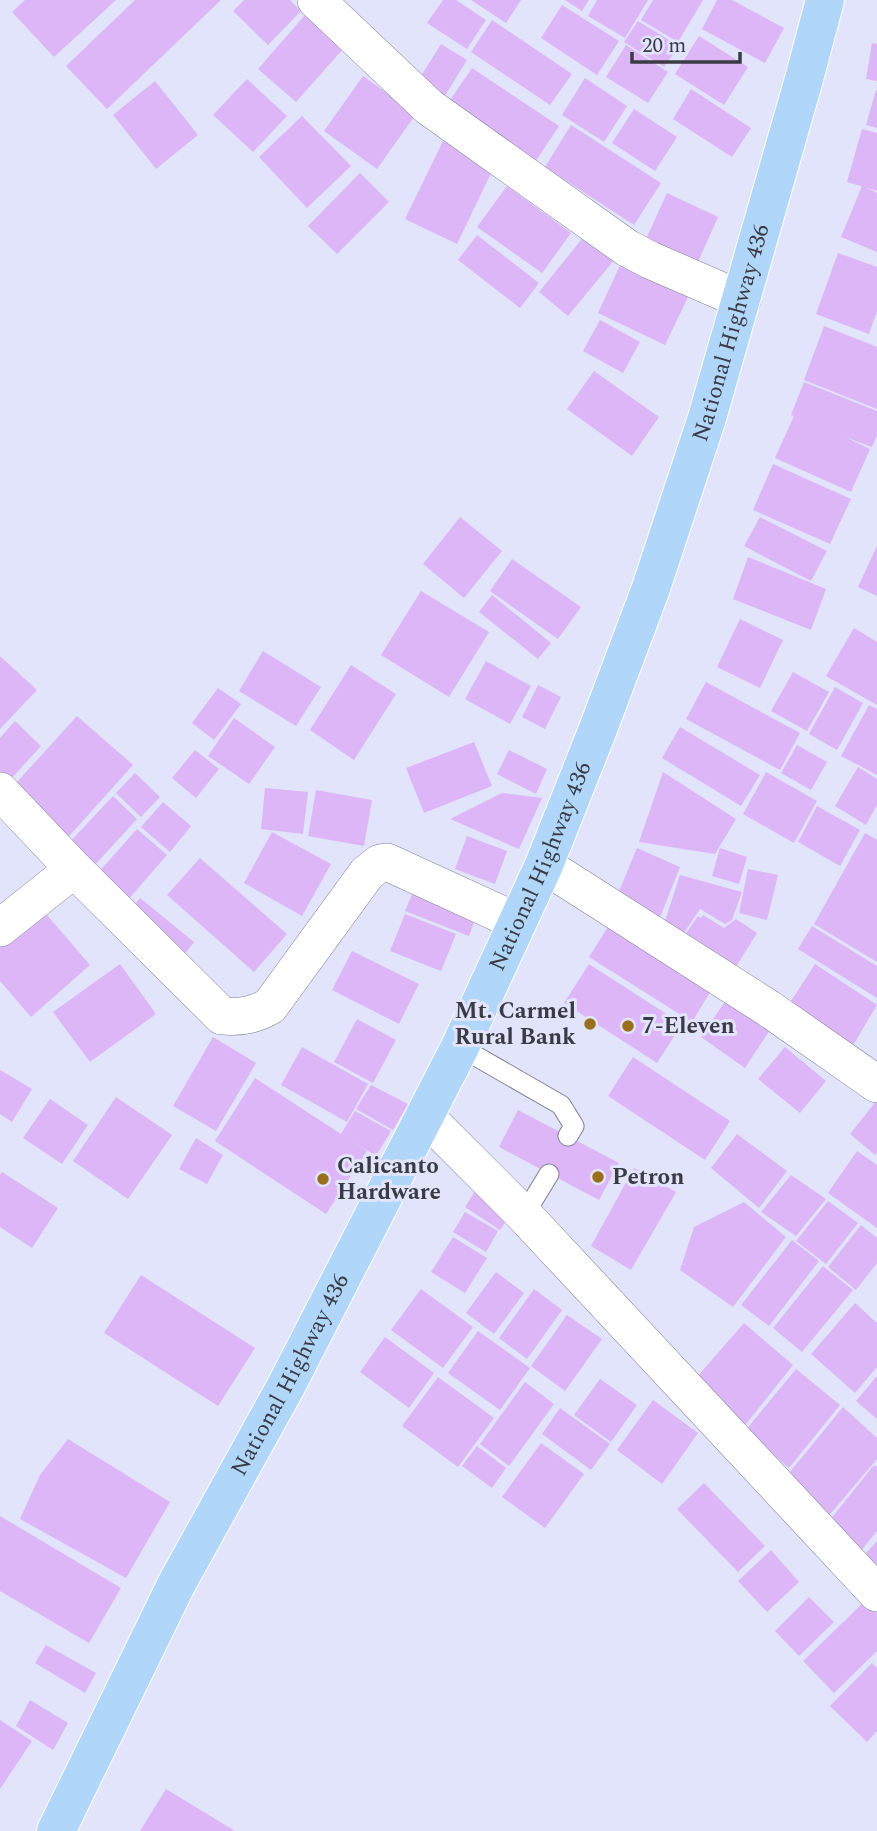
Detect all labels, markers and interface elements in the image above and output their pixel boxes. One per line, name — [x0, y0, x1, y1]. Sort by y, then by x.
scale bar — [632, 21, 740, 65]
text: 20 m — [642, 30, 686, 62]
street label: National Highway 436 — [683, 220, 779, 446]
street label: National Highway 436 — [480, 756, 601, 977]
place label: Mt. Carmel Rural Bank — [454, 994, 576, 1055]
place label: 7-Eleven — [642, 1009, 735, 1044]
marker: Mt. Carmel Rural Bank — [582, 1016, 598, 1032]
marker: 7-Eleven — [620, 1018, 636, 1034]
place label: Calicanto Hardware — [337, 1149, 441, 1210]
place label: Petron — [612, 1160, 684, 1195]
marker: Petron — [590, 1169, 606, 1185]
marker: Calicanto Hardware — [315, 1171, 331, 1187]
street label: National Highway 436 — [222, 1267, 358, 1483]

